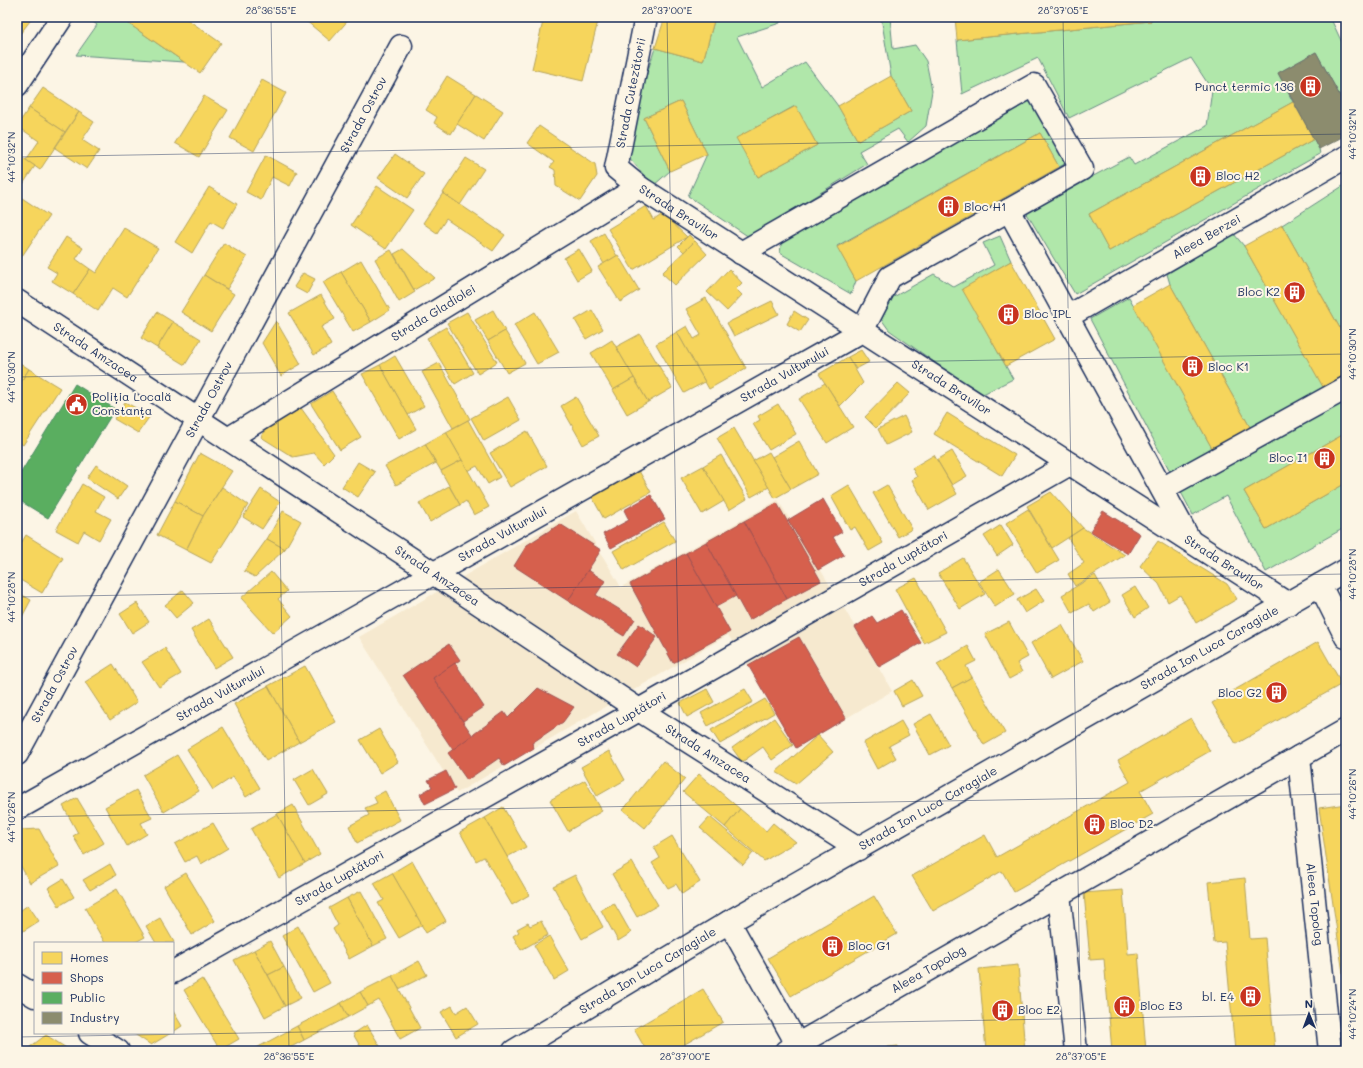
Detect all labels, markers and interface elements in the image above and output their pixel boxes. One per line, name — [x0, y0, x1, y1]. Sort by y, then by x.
text: 28°36'55"E — [246, 3, 297, 17]
text: 28°37'00"E — [642, 3, 693, 17]
text: 28°37'05"E — [1038, 3, 1088, 17]
street label: Strada Cutezătorii — [611, 36, 649, 149]
street label: Strada Ostrov — [336, 73, 390, 155]
building icon: Punct termic 136 — [1297, 74, 1323, 100]
place label: Punct termic 136 — [1195, 78, 1294, 94]
text: 44°10'32"N — [1345, 109, 1359, 159]
text: 44°10'32"N — [4, 132, 18, 182]
building icon: Bloc H2 — [1188, 163, 1214, 189]
place label: Bloc H2 — [1216, 167, 1260, 183]
street label: Strada Bravilor — [636, 180, 722, 243]
building icon: Bloc H1 — [935, 194, 961, 220]
place label: Bloc H1 — [964, 198, 1006, 214]
street label: Aleea Berzei — [1169, 210, 1243, 262]
building icon: Bloc K2 — [1282, 279, 1308, 305]
street label: Strada Gladiolei — [388, 280, 478, 344]
place label: Bloc K2 — [1238, 283, 1280, 299]
building icon: Bloc IPL — [996, 301, 1022, 327]
place label: Bloc IPL — [1024, 305, 1072, 321]
street label: Strada Amzacea — [51, 318, 142, 385]
text: 44°10'30"N — [1345, 328, 1359, 380]
street label: Strada Vulturului — [737, 342, 831, 405]
text: 44°10'30"N — [4, 351, 18, 403]
building icon: Bloc K1 — [1179, 354, 1205, 380]
street label: Strada Bravilor — [909, 355, 995, 418]
street label: Strada Ostrov — [181, 358, 235, 440]
place label: Bloc K1 — [1208, 358, 1249, 374]
place label: Poliția Locală Constanța — [92, 388, 172, 418]
public building icon: Poliția Locală Constanța — [64, 391, 90, 417]
building icon: Bloc I1 — [1311, 445, 1337, 471]
place label: Bloc I1 — [1269, 449, 1308, 465]
street label: Strada Vulturului — [455, 502, 549, 565]
street label: Strada Luptători — [856, 527, 950, 590]
street label: Strada Bravilor — [1182, 530, 1267, 593]
street label: Strada Amzacea — [392, 541, 483, 609]
text: 44°10'28"N — [1345, 549, 1359, 599]
text: 44°10'28"N — [4, 572, 18, 622]
street label: Strada Ion Luca Caragiale — [1137, 601, 1281, 693]
street label: Strada Ostrov — [27, 643, 81, 725]
street label: Strada Vulturului — [173, 661, 267, 724]
building icon: Bloc G2 — [1264, 680, 1290, 706]
place label: Bloc G2 — [1218, 684, 1262, 700]
street label: Strada Luptători — [574, 687, 669, 750]
street label: Strada Amzacea — [663, 720, 754, 786]
street label: Strada Ion Luca Caragiale — [856, 762, 1000, 853]
text: 44°10'26"N — [1345, 769, 1359, 819]
text: 44°10'26"N — [4, 792, 18, 842]
building icon: Bloc D2 — [1082, 811, 1108, 837]
place label: Bloc D2 — [1110, 815, 1153, 831]
street label: Strada Luptători — [292, 846, 386, 909]
street label: Aleea Topolog — [1303, 862, 1328, 946]
street label: Strada Ion Luca Caragiale — [576, 923, 719, 1017]
building icon: Bloc G1 — [820, 933, 846, 959]
place label: Bloc G1 — [848, 937, 891, 953]
street label: Aleea Topolog — [888, 941, 968, 996]
legend — [34, 942, 174, 1034]
text: Homes — [70, 949, 109, 965]
text: Shops — [70, 969, 104, 985]
building icon: bl. E4 — [1237, 984, 1263, 1010]
place label: bl. E4 — [1202, 988, 1234, 1004]
text: Public — [70, 989, 105, 1005]
text: 44°10'24"N — [1345, 989, 1359, 1039]
building icon: Bloc E3 — [1112, 993, 1138, 1019]
north arrow — [1289, 994, 1329, 1034]
text: N — [1305, 996, 1313, 1011]
building icon: Bloc E2 — [989, 997, 1015, 1023]
place label: Bloc E3 — [1140, 997, 1182, 1013]
place label: Bloc E2 — [1018, 1001, 1060, 1017]
text: Industry — [70, 1009, 119, 1025]
text: 28°36'55"E — [264, 1049, 315, 1063]
text: 28°37'00"E — [660, 1049, 711, 1063]
text: 28°37'05"E — [1056, 1049, 1106, 1063]

